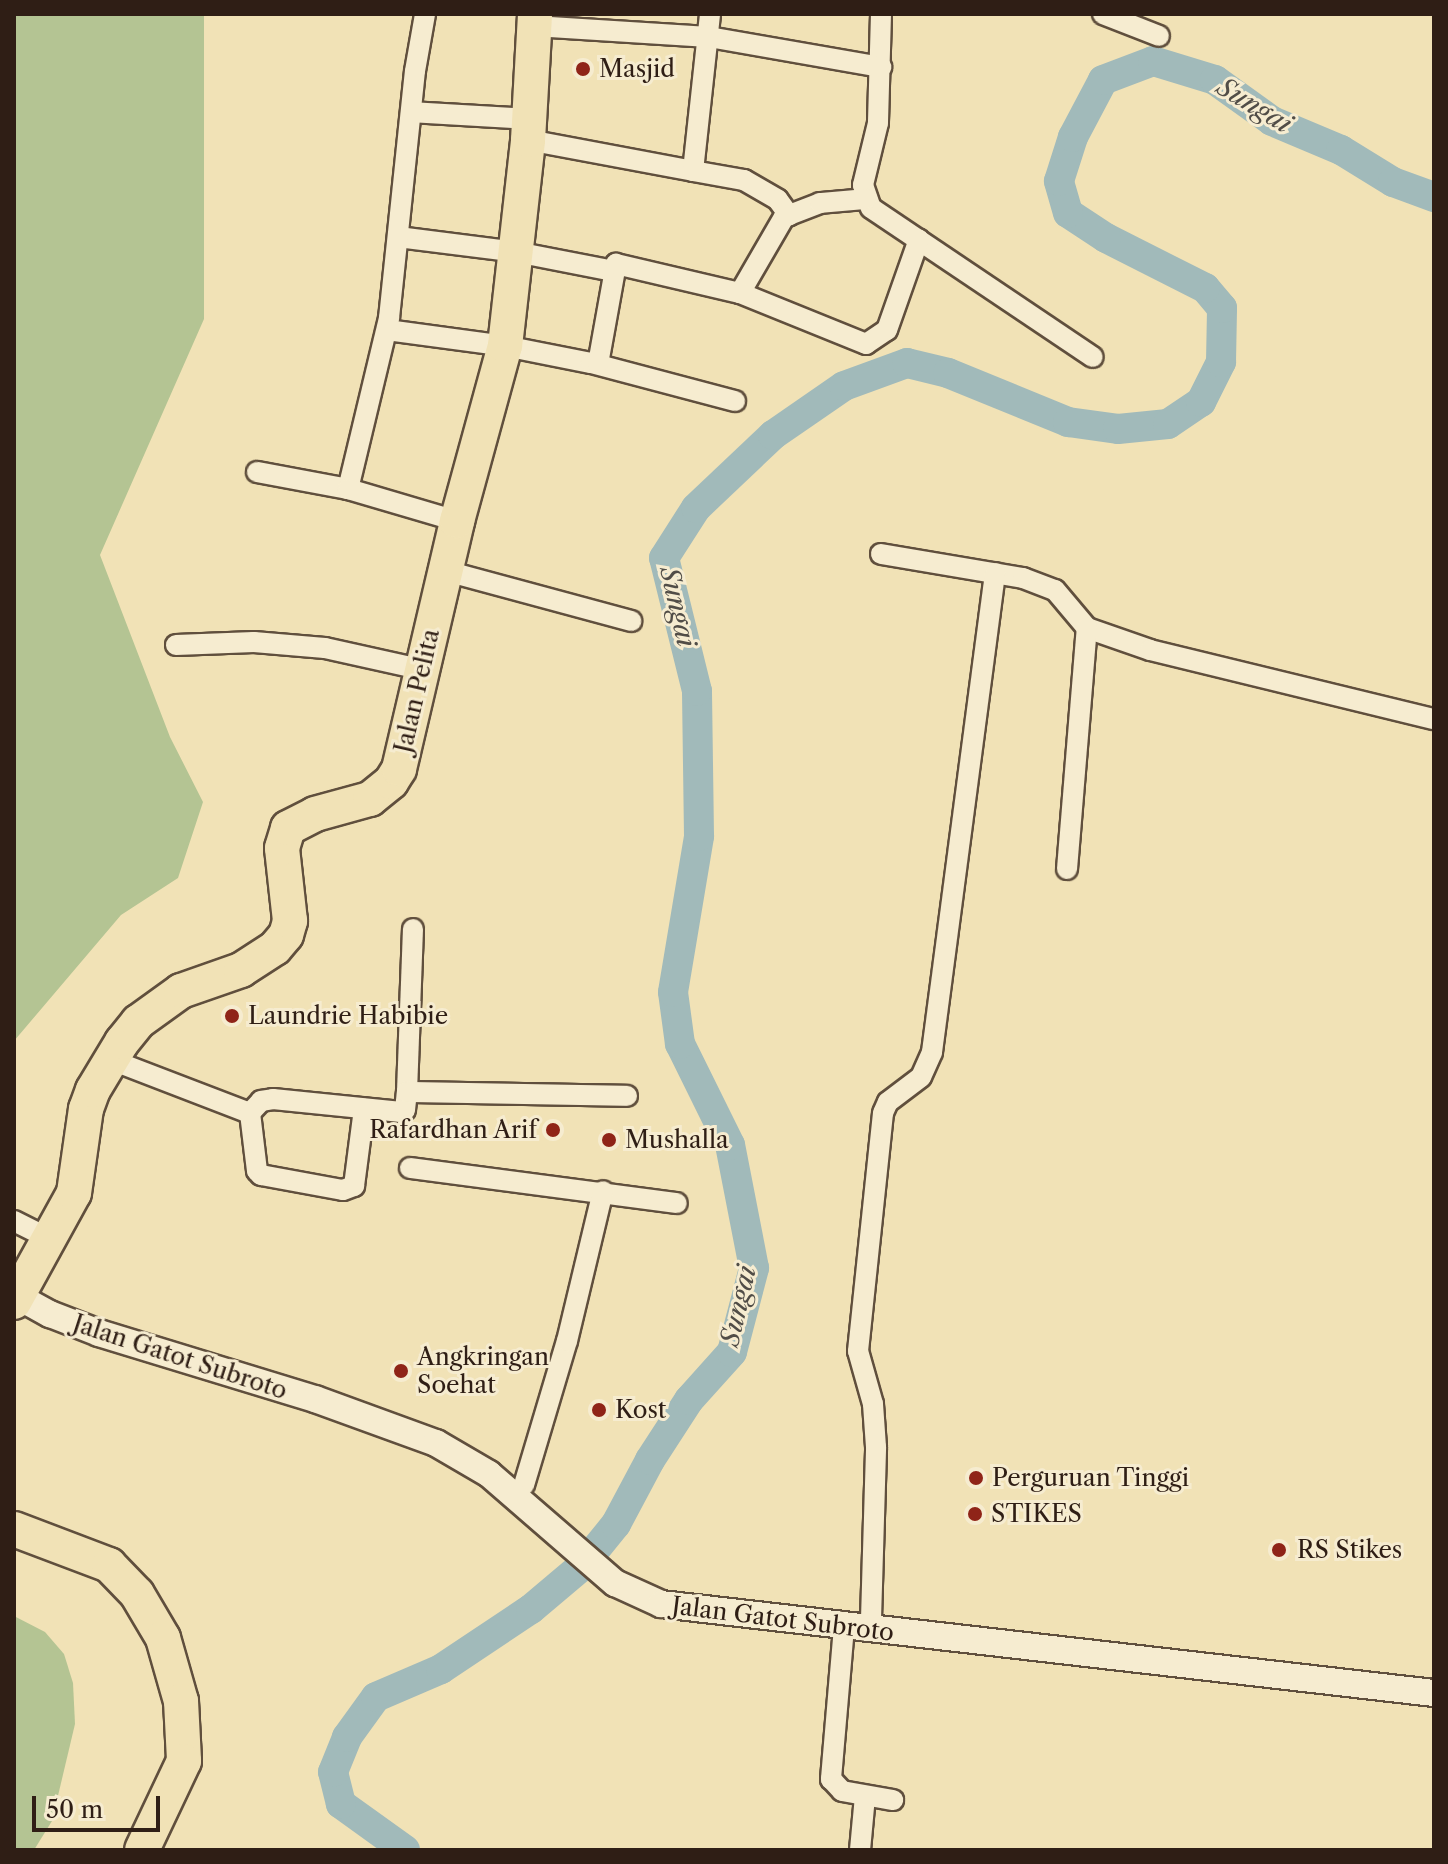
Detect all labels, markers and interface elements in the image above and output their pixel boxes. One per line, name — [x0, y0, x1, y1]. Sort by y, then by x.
place label: Masjid — [599, 55, 675, 83]
marker: Masjid — [574, 60, 592, 78]
water label: Sungai — [1211, 72, 1297, 140]
water label: Sungai — [653, 564, 701, 650]
street label: Jalan Pelita — [389, 626, 445, 756]
place label: Laundrie Habibie — [248, 1002, 448, 1030]
marker: Laundrie Habibie — [223, 1007, 241, 1025]
place label: Rafardhan Arif — [368, 1116, 537, 1144]
marker: Rafardhan Arif — [544, 1121, 562, 1139]
place label: Mushalla — [625, 1126, 729, 1154]
marker: Mushalla — [600, 1131, 618, 1149]
water label: Sungai — [715, 1263, 763, 1349]
street label: Jalan Gatot Subroto — [69, 1309, 291, 1405]
place label: Angkringan Soehat — [417, 1343, 549, 1399]
marker: Angkringan Soehat — [392, 1362, 410, 1380]
place label: Kost — [615, 1396, 666, 1424]
marker: Kost — [590, 1401, 608, 1419]
place label: Perguruan Tinggi — [992, 1464, 1190, 1492]
marker: Perguruan Tinggi — [967, 1469, 985, 1487]
place label: STIKES — [991, 1500, 1082, 1528]
marker: STIKES — [966, 1505, 984, 1523]
place label: RS Stikes — [1297, 1536, 1402, 1564]
marker: RS Stikes — [1268, 1539, 1290, 1561]
street label: Jalan Gatot Subroto — [670, 1591, 896, 1647]
scale bar — [36, 1780, 164, 1830]
text: 50 m — [46, 1795, 103, 1824]

